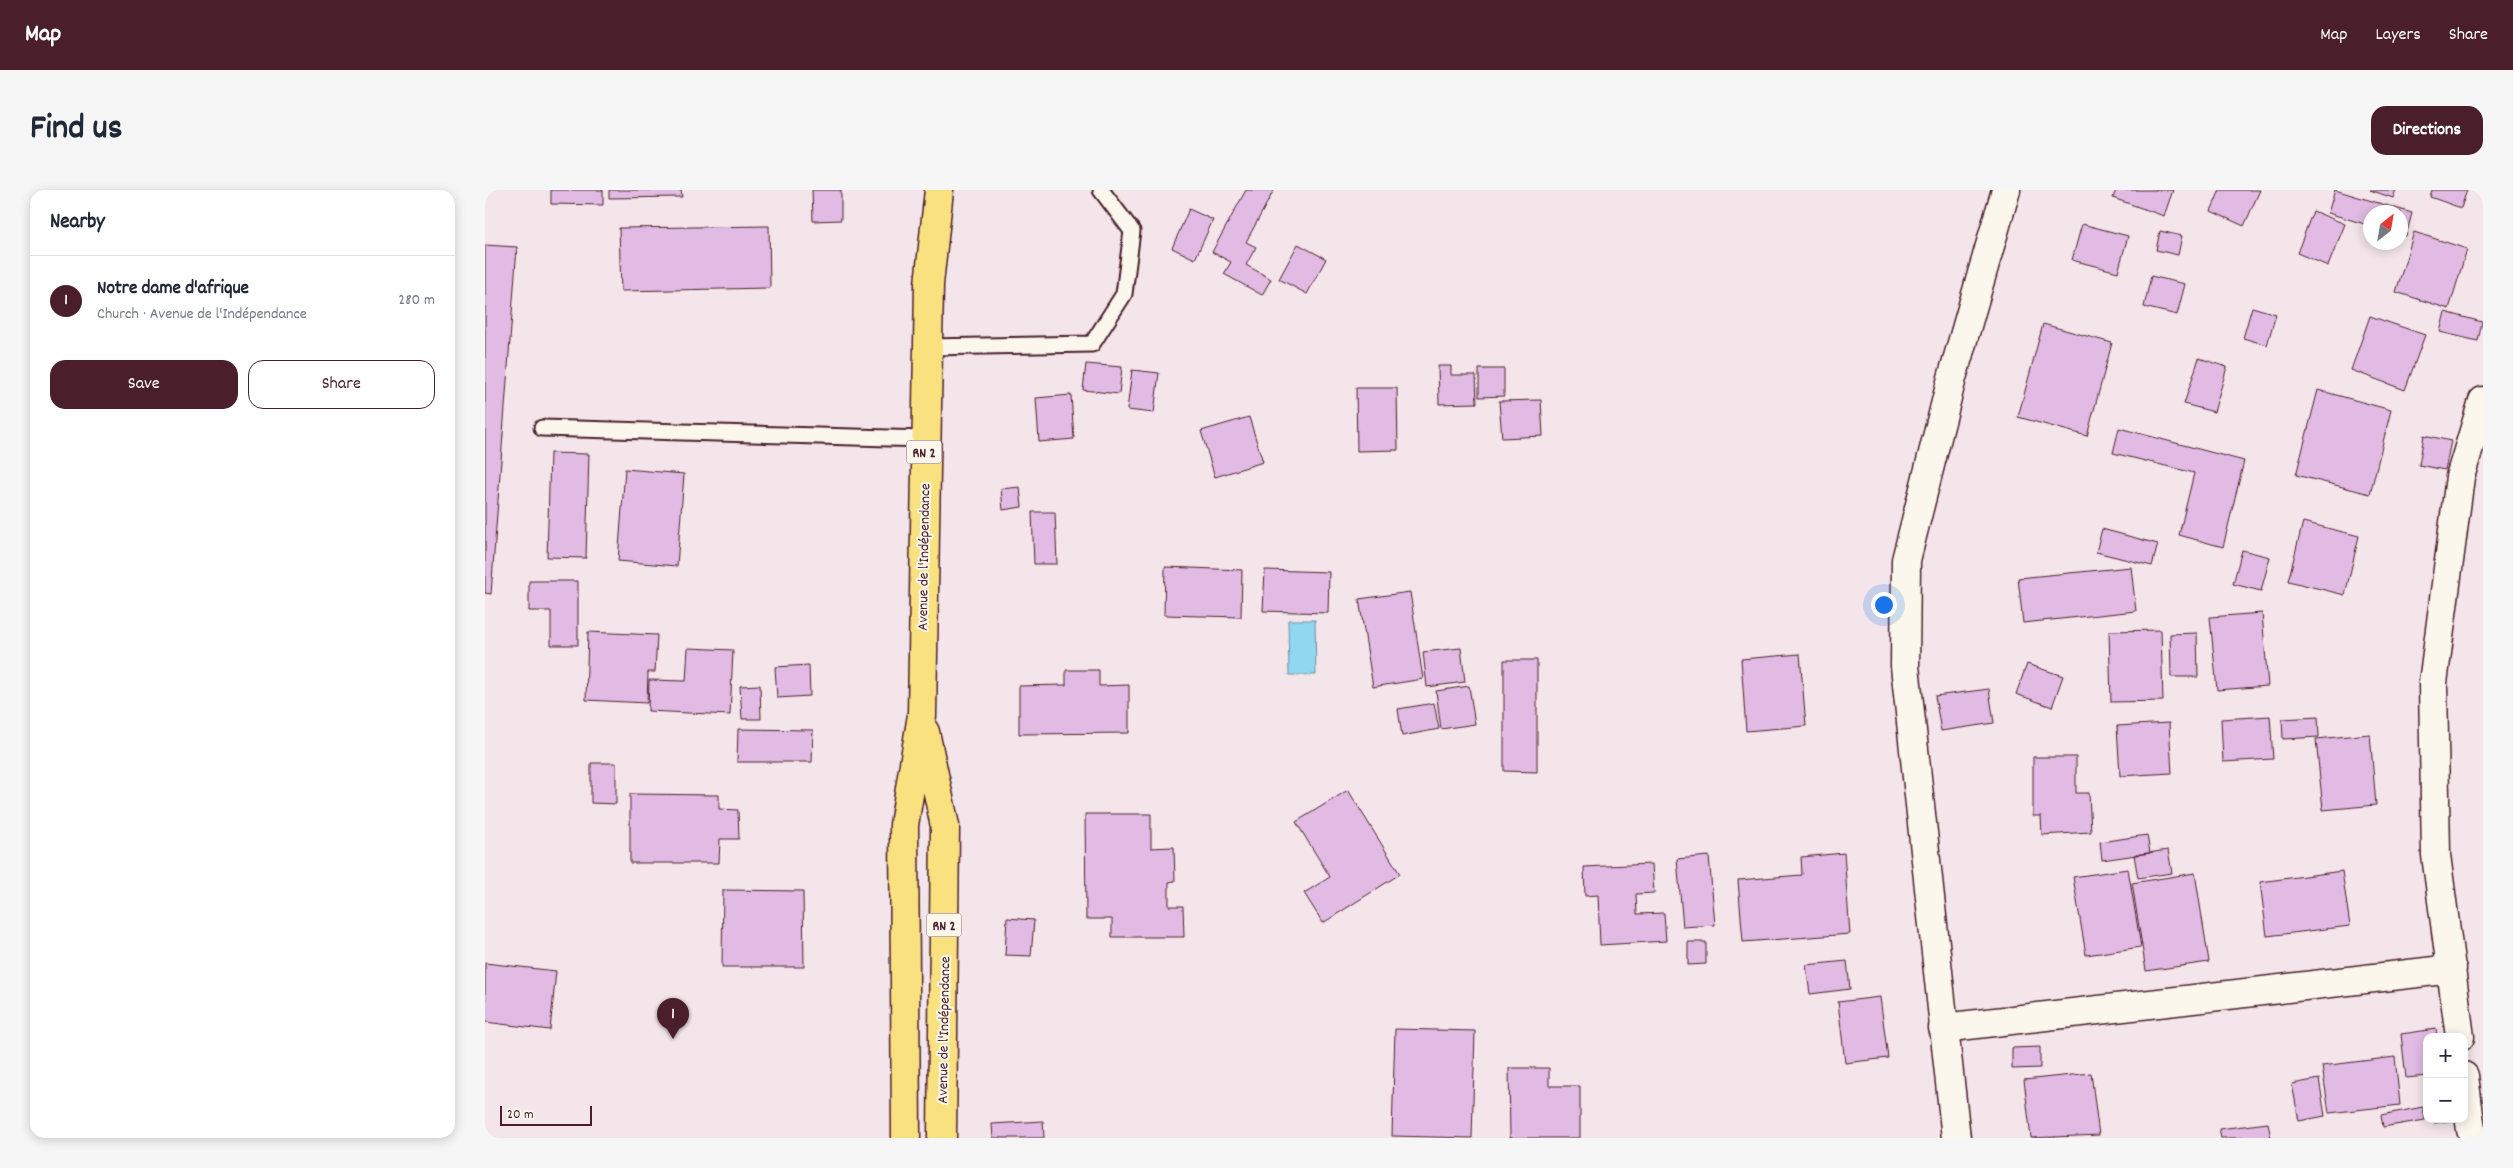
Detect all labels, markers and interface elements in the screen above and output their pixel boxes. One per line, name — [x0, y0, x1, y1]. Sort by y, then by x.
text: Map — [25, 18, 61, 52]
text: Map — [2320, 23, 2347, 48]
text: Layers — [2375, 23, 2421, 48]
text: Share — [2449, 23, 2488, 48]
text: Find us — [30, 105, 122, 155]
button: Directions — [2371, 106, 2483, 155]
north arrow — [2363, 205, 2408, 250]
text: Nearby — [50, 208, 105, 238]
text: Notre dame d'afrique — [97, 276, 249, 303]
text: 1 — [64, 289, 68, 312]
text: 280 m — [398, 289, 435, 312]
text: Church · Avenue de l'Indépendance — [97, 303, 307, 326]
button: Save — [50, 360, 238, 409]
button: Share — [248, 360, 435, 409]
road number: RN 2 — [907, 440, 941, 464]
street label: Avenue de l'Indépendance — [913, 483, 937, 631]
your location — [1871, 592, 1897, 618]
road number: RN 2 — [927, 914, 961, 936]
street label: Avenue de l'Indépendance — [933, 956, 957, 1104]
pin: 1 — [657, 998, 689, 1039]
map controls — [2423, 1033, 2468, 1123]
button: + — [2423, 1033, 2468, 1078]
button: − — [2423, 1078, 2468, 1123]
scale bar — [500, 1103, 593, 1126]
text: 20 m — [507, 1105, 534, 1125]

